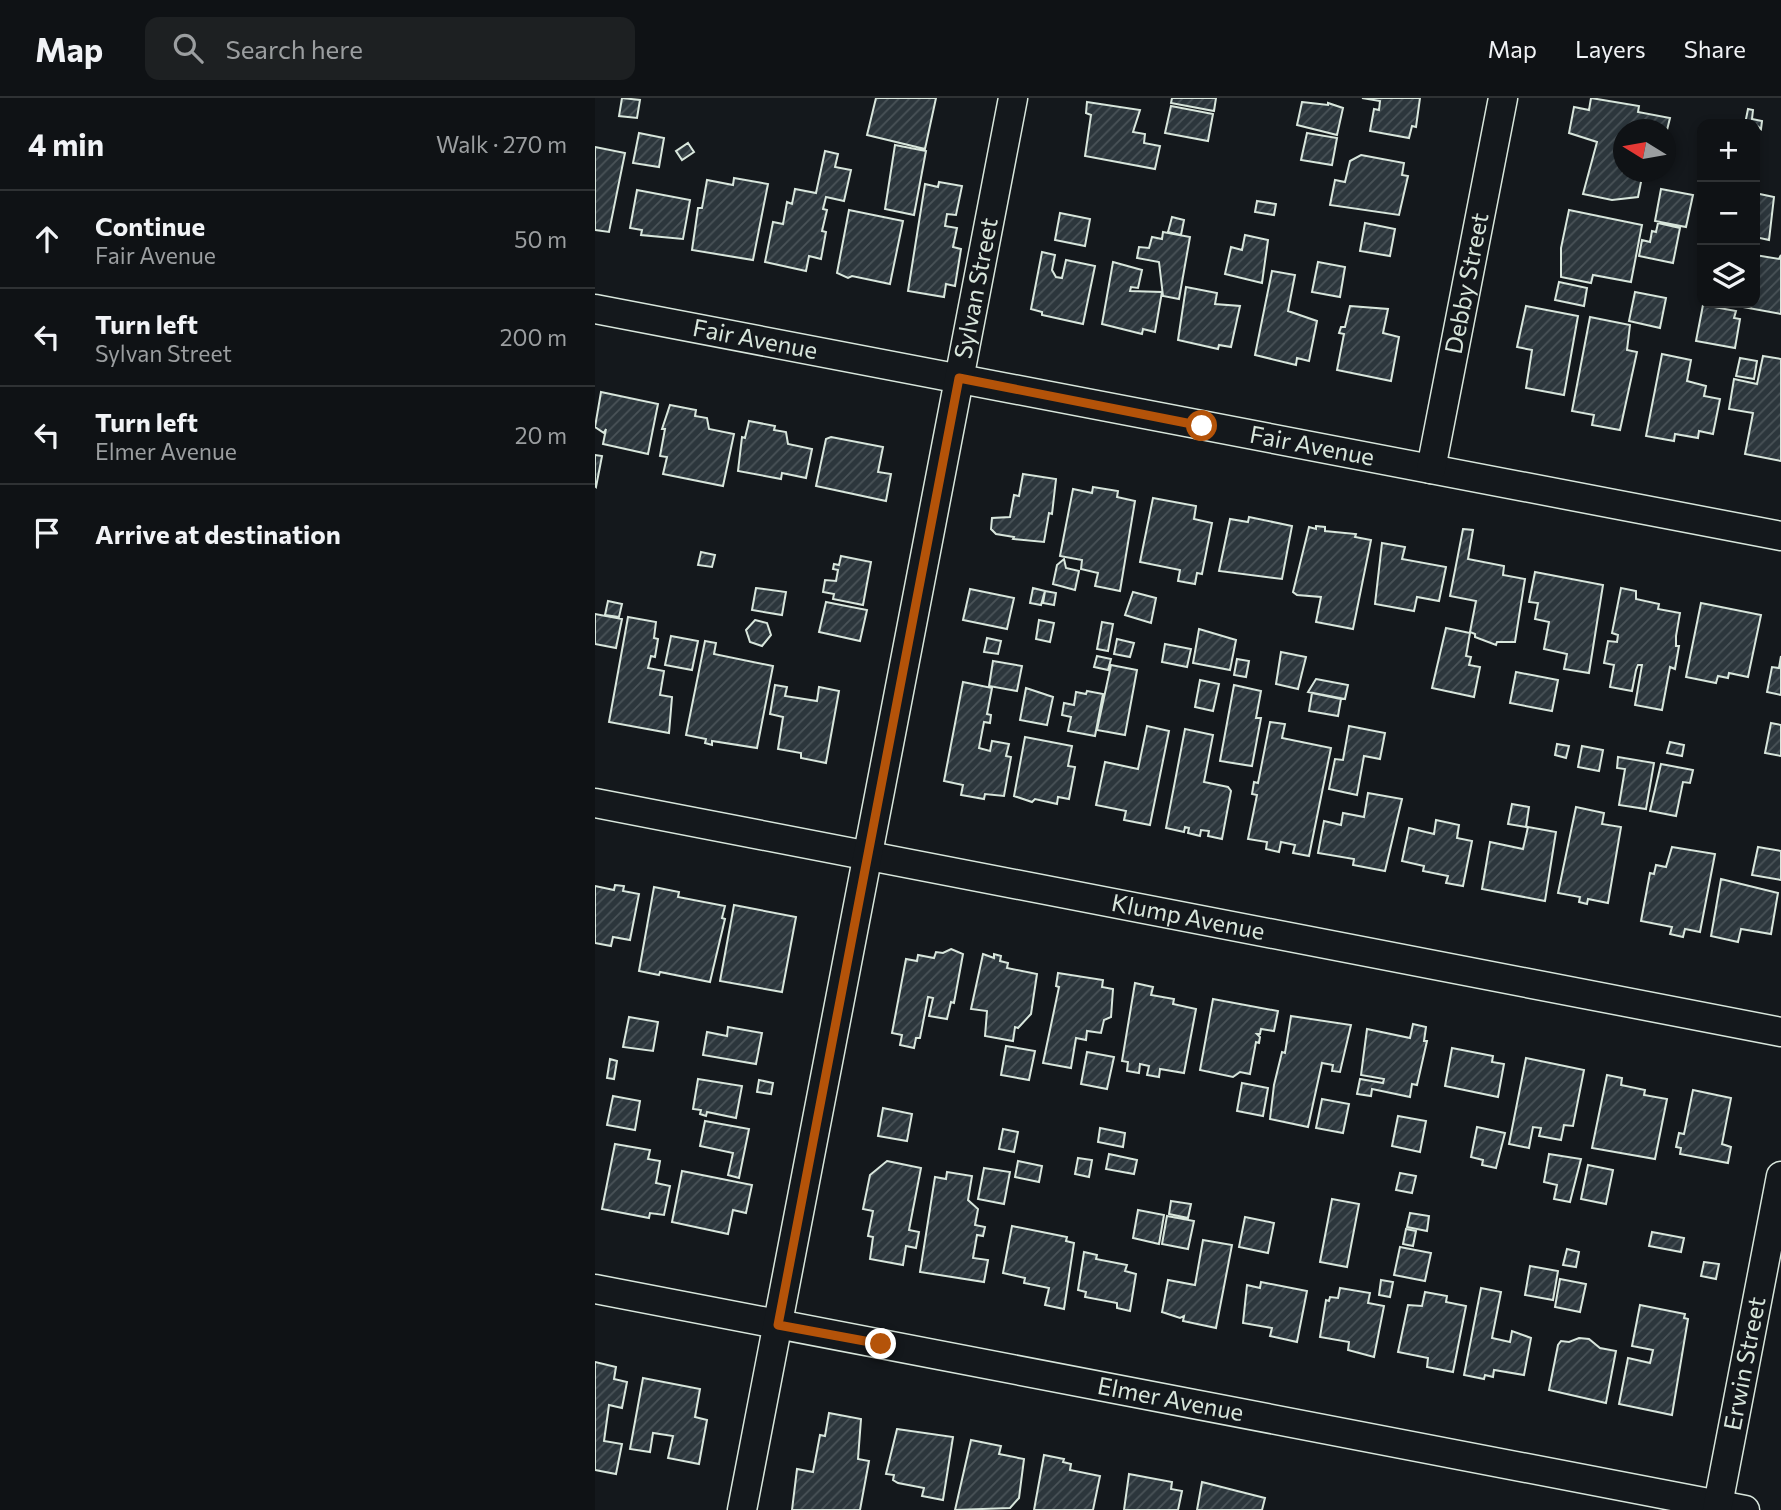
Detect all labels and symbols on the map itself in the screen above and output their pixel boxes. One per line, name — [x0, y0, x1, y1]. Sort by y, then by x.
north arrow — [1613, 119, 1676, 182]
street label: Debby Street — [1438, 210, 1493, 356]
street label: Sylvan Street — [947, 215, 1003, 361]
street label: Fair Avenue — [691, 312, 820, 364]
route start — [1186, 410, 1217, 441]
street label: Fair Avenue — [1248, 419, 1377, 471]
street label: Klump Avenue — [1109, 887, 1267, 945]
street label: Erwin Street — [1717, 1294, 1771, 1433]
route end — [865, 1328, 896, 1359]
street label: Elmer Avenue — [1095, 1370, 1246, 1426]

